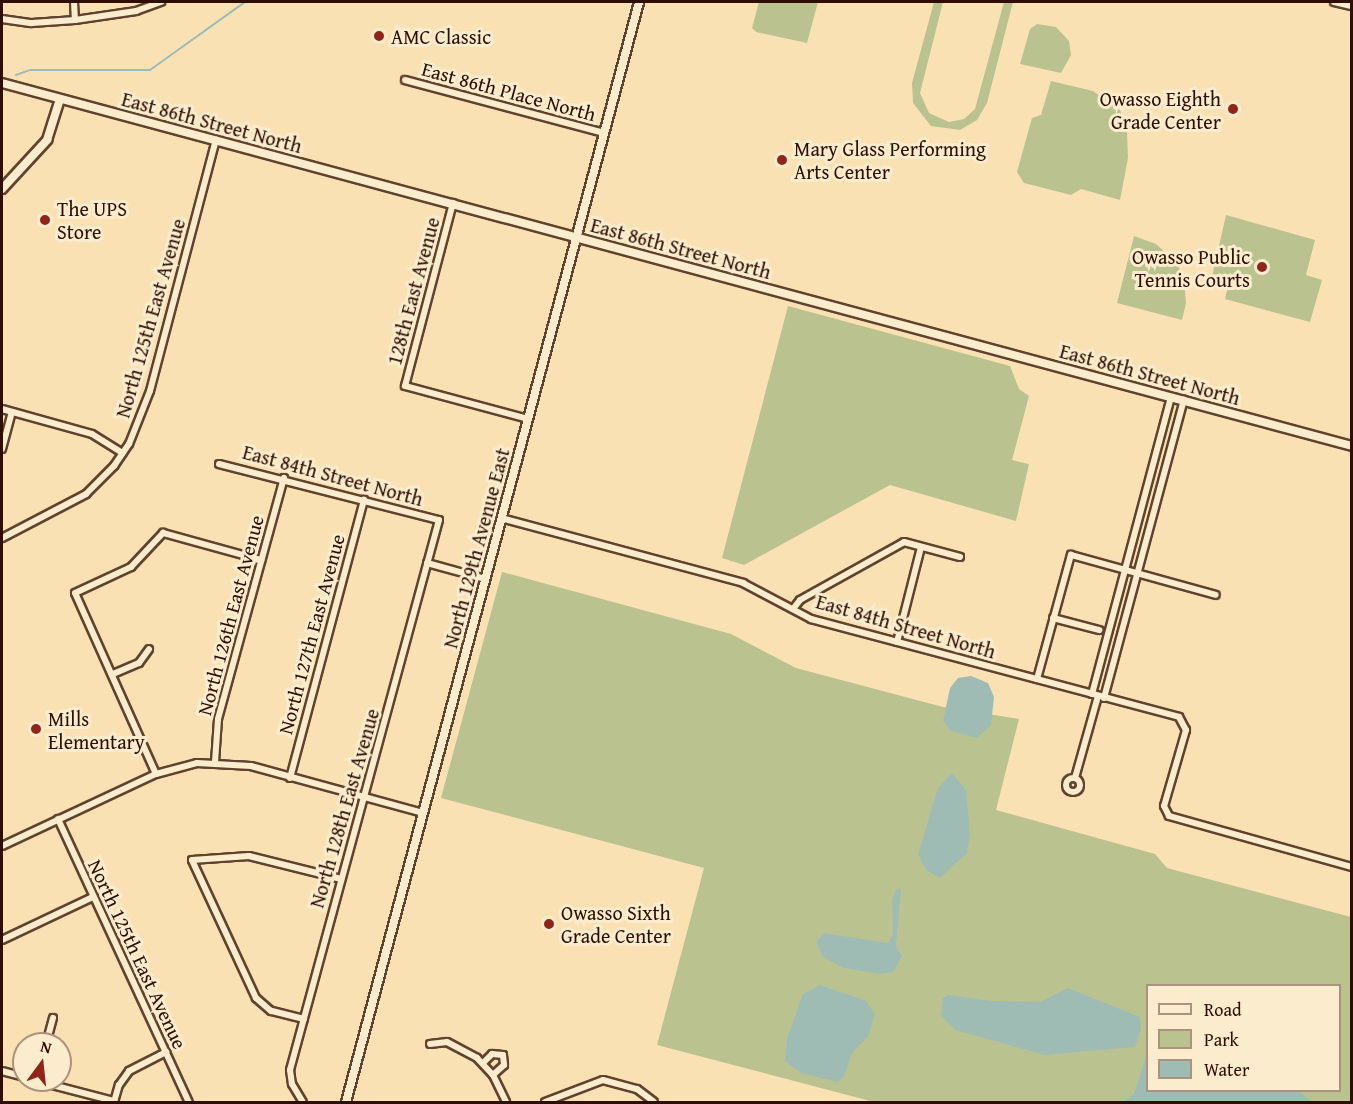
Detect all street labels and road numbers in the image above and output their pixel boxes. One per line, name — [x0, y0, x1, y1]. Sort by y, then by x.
street label: East 86th Place North — [419, 56, 599, 126]
street label: East 86th Street North — [119, 86, 305, 158]
street label: East 86th Street North — [588, 212, 774, 284]
street label: 128th East Avenue — [382, 214, 444, 368]
street label: North 125th East Avenue — [110, 216, 190, 420]
street label: East 86th Street North — [1057, 338, 1243, 410]
street label: East 84th Street North — [240, 439, 426, 511]
street label: North 129th Avenue East — [438, 445, 514, 651]
street label: North 126th East Avenue — [192, 512, 268, 718]
street label: North 127th East Avenue — [273, 531, 349, 737]
street label: East 84th Street North — [813, 589, 999, 663]
street label: North 128th East Avenue — [304, 706, 384, 910]
street label: North 125th East Avenue — [84, 855, 192, 1053]

